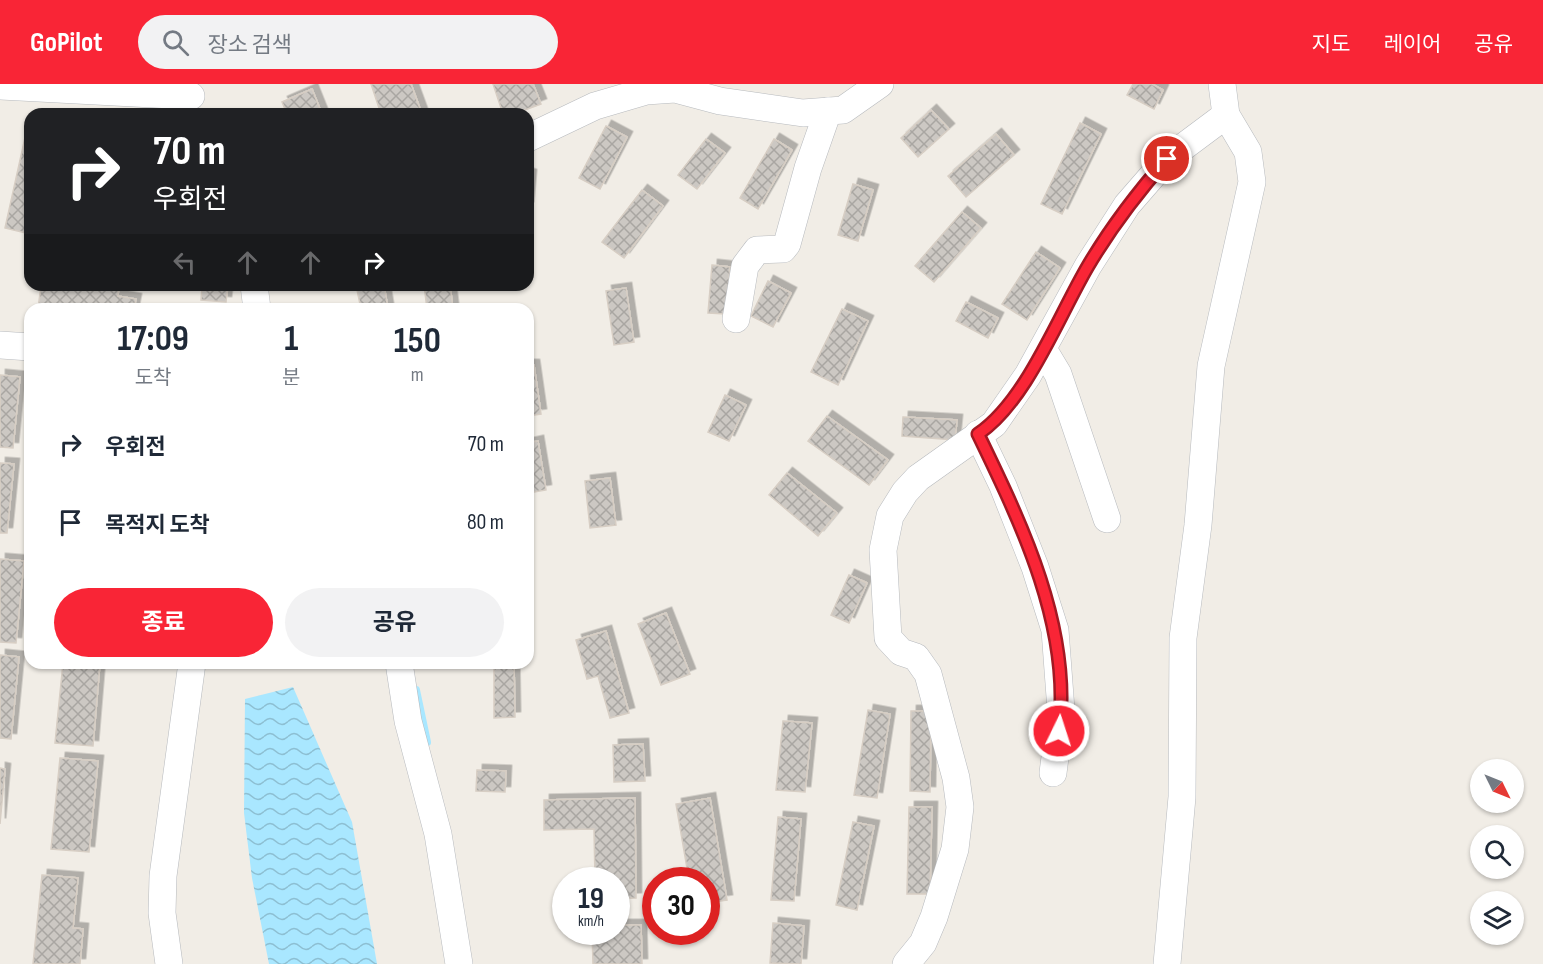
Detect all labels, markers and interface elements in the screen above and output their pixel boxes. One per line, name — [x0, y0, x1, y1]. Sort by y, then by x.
search box — [138, 15, 558, 69]
text: GoPilot — [30, 26, 102, 59]
icon: search — [159, 26, 192, 59]
text: 장소 검색 — [207, 32, 292, 59]
text: 지도 — [1312, 32, 1350, 57]
text: 레이어 — [1383, 32, 1441, 57]
text: 공유 — [1474, 32, 1513, 57]
text: 70 m — [153, 126, 226, 177]
icon: right — [54, 132, 132, 210]
pin — [1141, 133, 1192, 184]
icon: arrive — [1150, 142, 1183, 175]
text: 우회전 — [153, 184, 228, 216]
icon: left — [168, 246, 201, 279]
icon: ahead — [231, 246, 264, 279]
icon: ahead — [294, 246, 327, 279]
icon: right — [357, 246, 390, 279]
text: 17:09 — [117, 318, 189, 361]
text: 1 — [284, 318, 298, 361]
text: 150 — [394, 320, 441, 363]
text: m — [411, 363, 424, 387]
text: 도착 — [135, 366, 171, 390]
text: 분 — [282, 366, 300, 390]
icon: right — [54, 428, 87, 461]
text: 70 m — [468, 431, 504, 458]
text: 우회전 — [105, 434, 166, 461]
icon: arrive — [54, 506, 87, 539]
text: 80 m — [467, 509, 504, 536]
text: 목적지 도착 — [105, 512, 210, 539]
button: 종료 — [54, 588, 273, 657]
button: 공유 — [285, 588, 504, 657]
position arrow — [1027, 699, 1091, 763]
north arrow — [1470, 759, 1524, 813]
map controls — [1470, 759, 1524, 945]
button: search — [1470, 825, 1524, 879]
speed limit sign: 30 — [642, 867, 720, 945]
text: 19 — [578, 881, 604, 917]
button: layers — [1470, 891, 1524, 945]
text: km/h — [578, 912, 604, 931]

